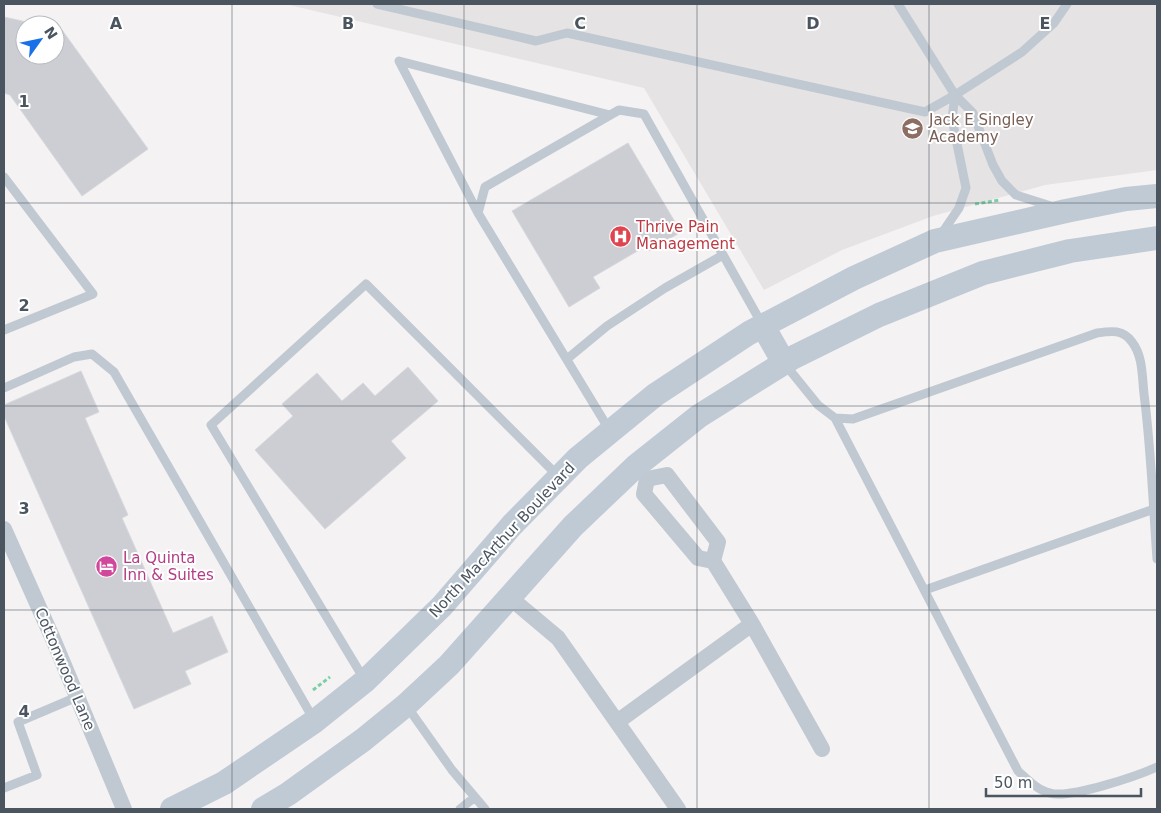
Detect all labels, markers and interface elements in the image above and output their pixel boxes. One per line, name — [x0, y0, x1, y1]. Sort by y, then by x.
text: A — [110, 14, 123, 33]
text: B — [342, 14, 354, 33]
text: C — [574, 14, 586, 33]
text: D — [806, 14, 820, 33]
text: E — [1040, 14, 1050, 33]
north arrow — [15, 15, 65, 65]
text: N — [41, 24, 61, 42]
text: 1 — [18, 92, 30, 111]
place label: Jack E Singley Academy — [928, 111, 1034, 146]
school or university icon: Jack E Singley Academy — [901, 117, 925, 141]
place label: Thrive Pain Management — [635, 218, 735, 253]
hospital icon: Thrive Pain Management — [608, 224, 632, 248]
text: 2 — [18, 296, 30, 315]
street label: North MacArthur Boulevard — [425, 459, 579, 621]
text: 3 — [18, 499, 30, 518]
place label: La Quinta Inn & Suites — [123, 549, 214, 584]
hotel icon: La Quinta Inn & Suites — [95, 555, 119, 579]
street label: Cottonwood Lane — [31, 605, 99, 733]
text: 4 — [18, 702, 30, 721]
scale bar — [986, 766, 1141, 798]
text: 50 m — [994, 774, 1032, 792]

